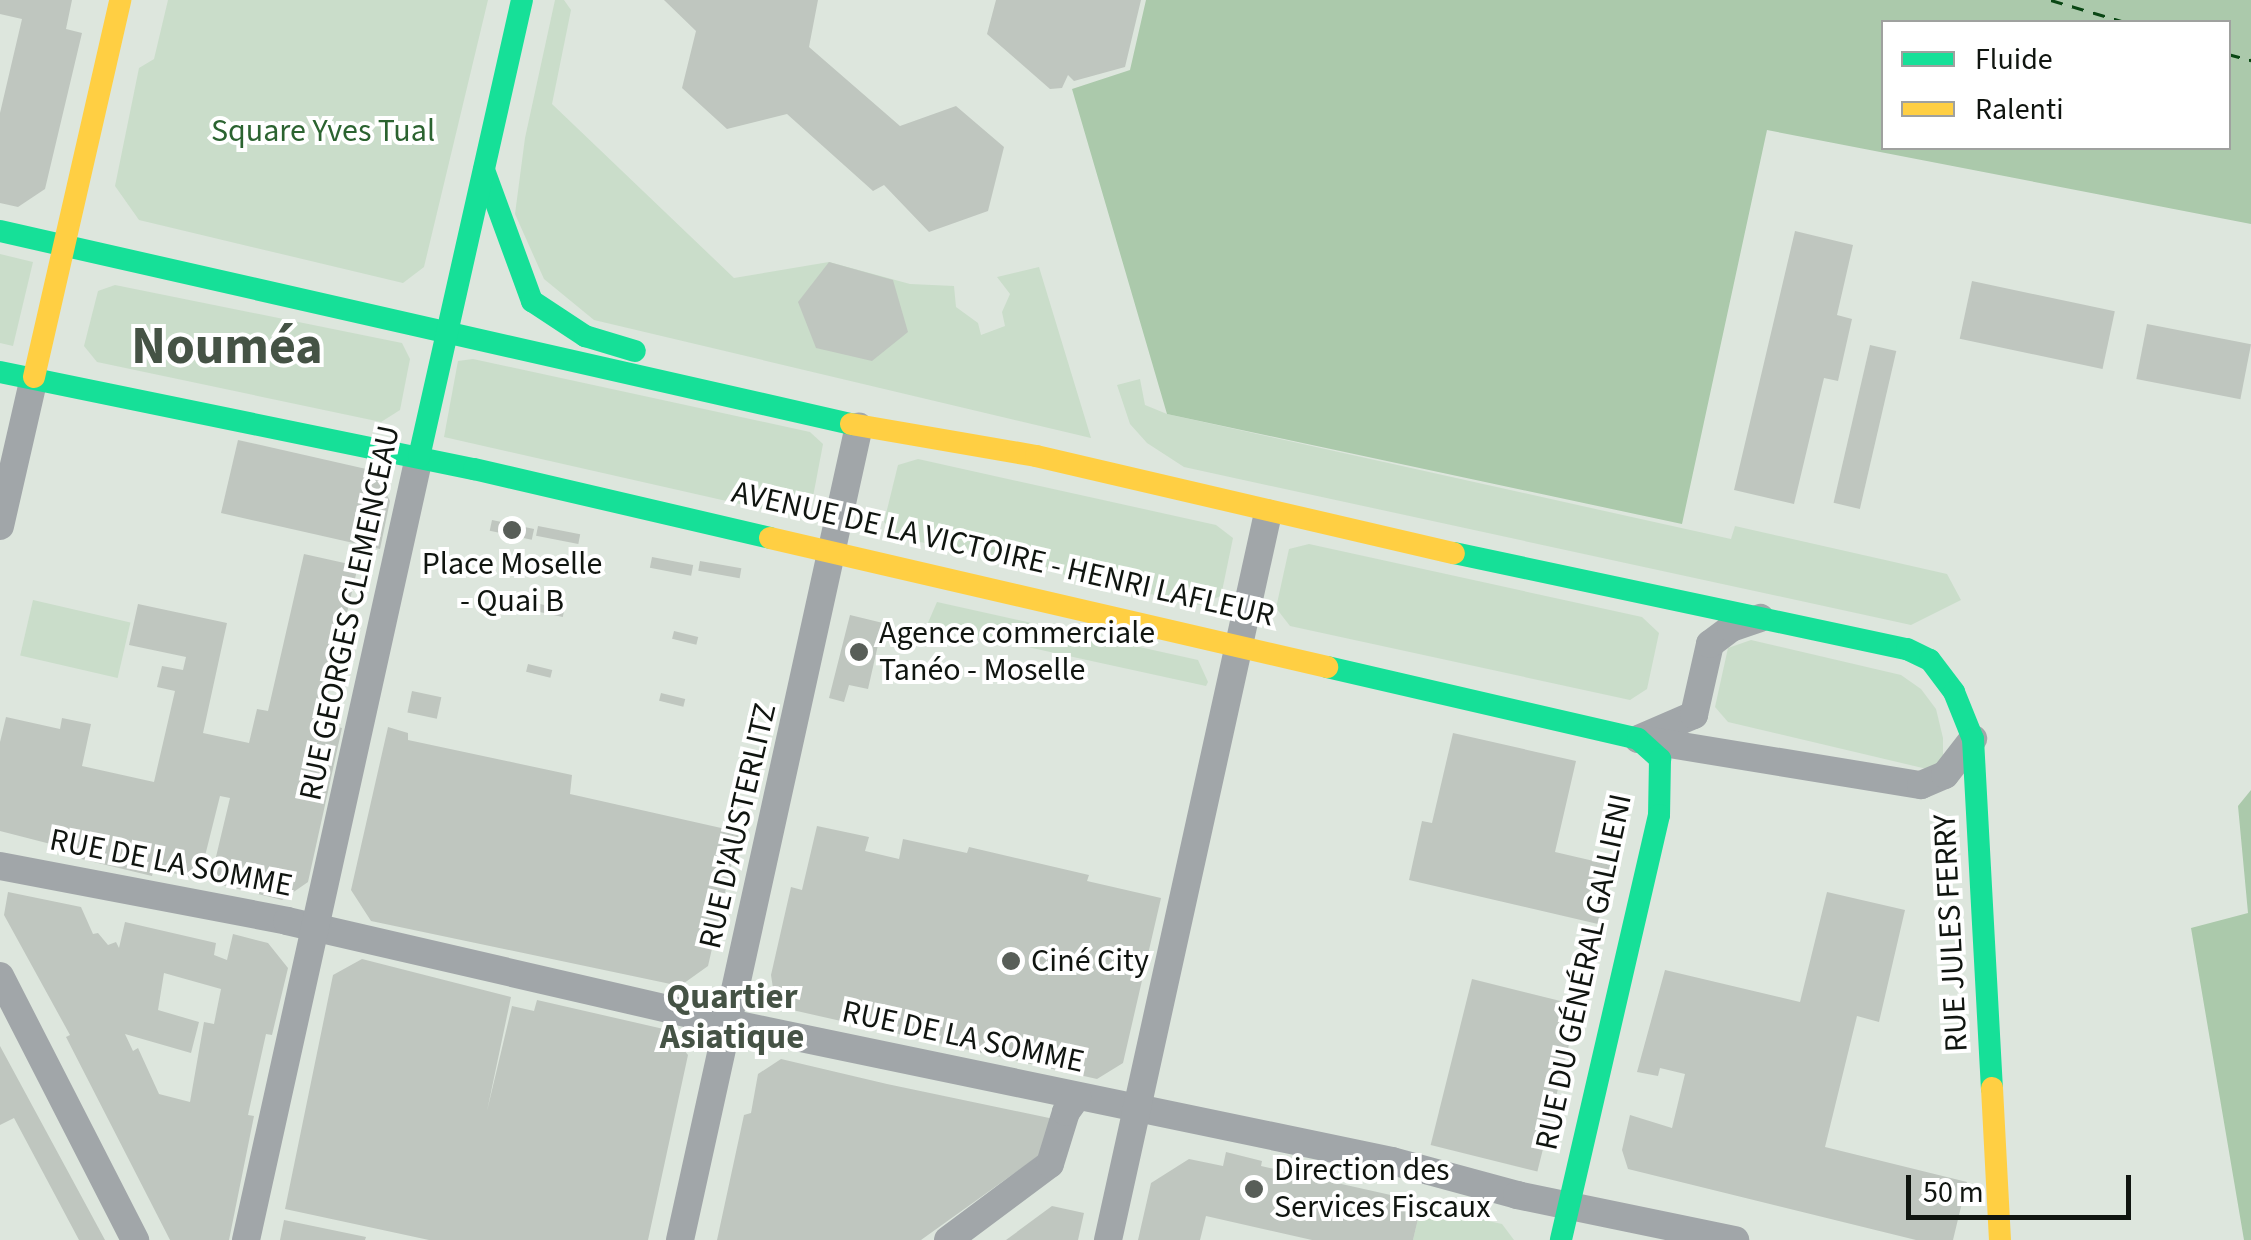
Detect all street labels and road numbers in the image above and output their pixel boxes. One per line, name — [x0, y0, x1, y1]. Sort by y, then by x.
street label: RUE GEORGES CLEMENCEAU — [291, 422, 409, 804]
street label: AVENUE DE LA VICTOIRE - HENRI LAFLEUR — [728, 473, 1278, 635]
street label: RUE D'AUSTERLITZ — [691, 700, 785, 952]
street label: RUE DU GÉNÉRAL GALLIENI — [1527, 791, 1641, 1153]
street label: RUE JULES FERRY — [1926, 813, 1976, 1053]
street label: RUE DE LA SOMME — [46, 821, 296, 905]
street label: RUE DE LA SOMME — [839, 993, 1087, 1081]

